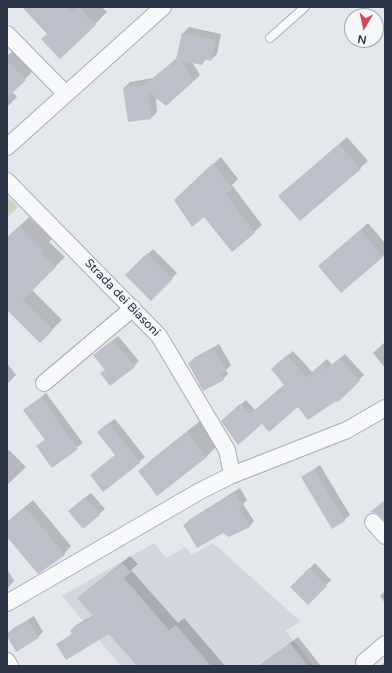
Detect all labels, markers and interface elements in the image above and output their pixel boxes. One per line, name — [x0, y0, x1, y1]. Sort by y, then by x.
north arrow — [344, 8, 384, 48]
text: N — [357, 32, 368, 46]
street label: Strada dei Biasoni — [81, 256, 163, 340]

